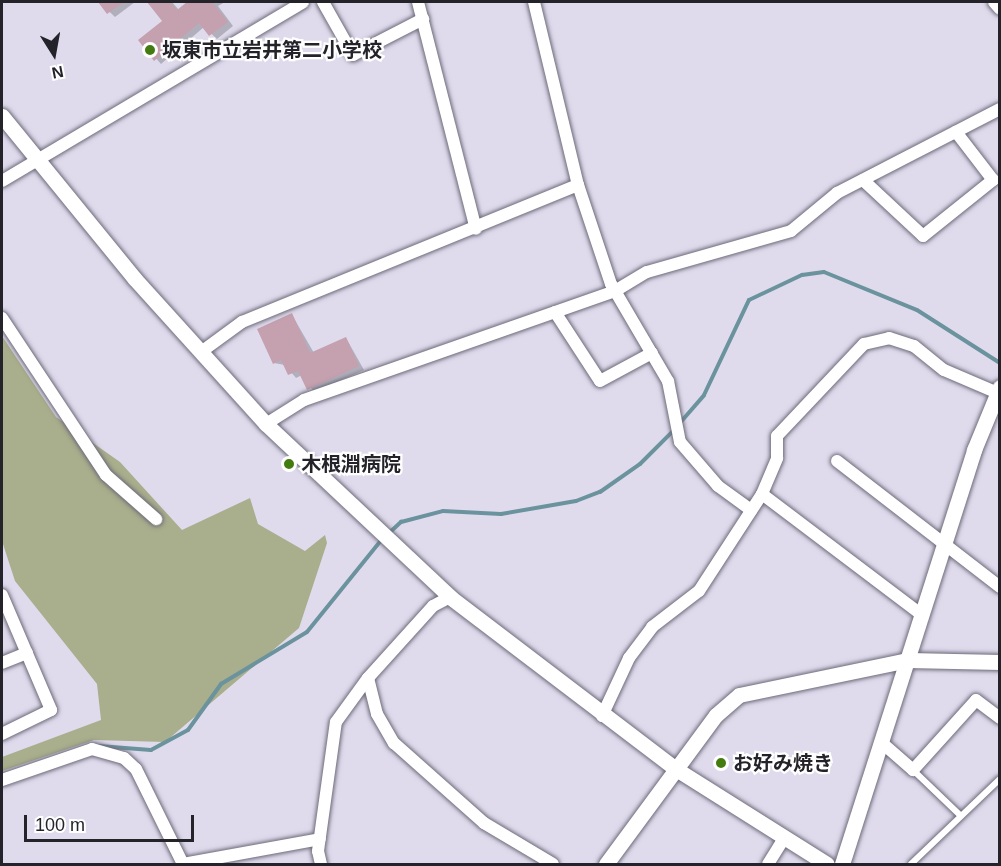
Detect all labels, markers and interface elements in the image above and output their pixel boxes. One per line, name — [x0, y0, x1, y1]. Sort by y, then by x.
north arrow — [24, 24, 84, 84]
place label: 坂東市立岩井第二小学校 — [162, 38, 382, 62]
marker: 坂東市立岩井第二小学校 — [143, 43, 157, 57]
text: N — [50, 63, 65, 82]
place label: 木根淵病院 — [301, 452, 401, 476]
marker: 木根淵病院 — [282, 457, 296, 471]
place label: お好み焼き — [733, 751, 833, 775]
marker: お好み焼き — [714, 756, 728, 770]
scale bar — [27, 803, 196, 841]
text: 100 m — [35, 815, 85, 835]

